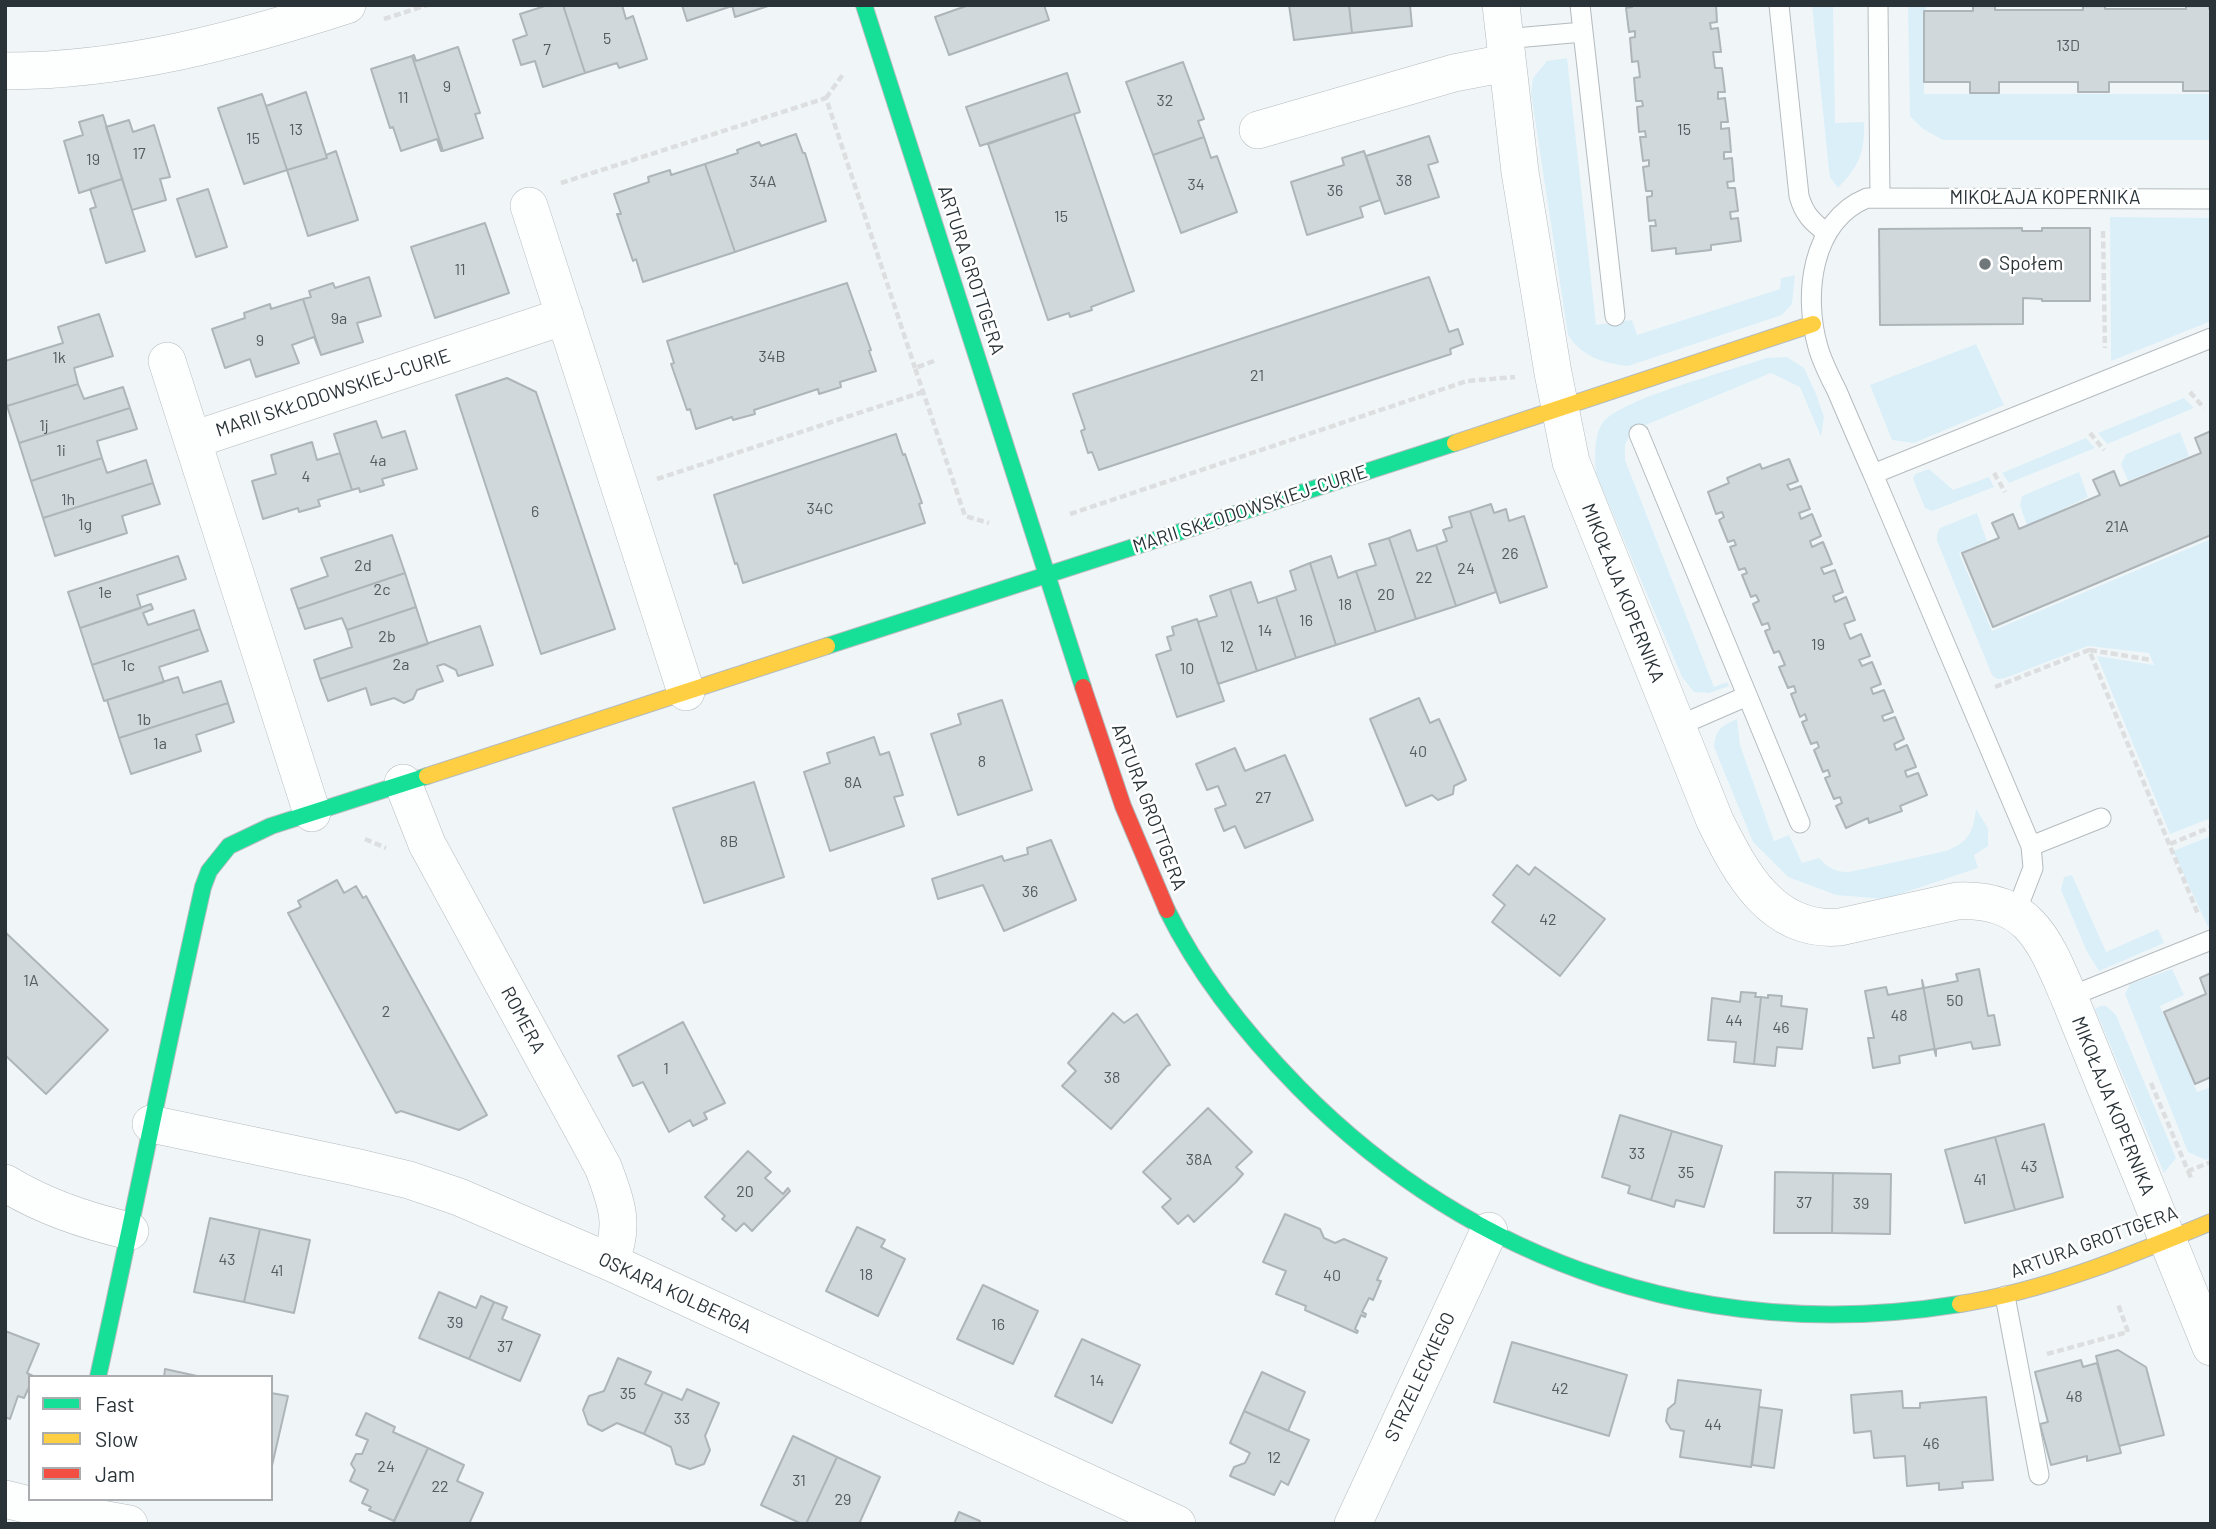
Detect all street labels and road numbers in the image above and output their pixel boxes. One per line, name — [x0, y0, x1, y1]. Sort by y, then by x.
street label: ARTURA GROTTGERA — [933, 183, 1009, 357]
street label: MIKOŁAJA KOPERNIKA — [1950, 187, 2140, 209]
street label: MARII SKŁODOWSKIEJ-CURIE — [213, 344, 453, 442]
street label: MARII SKŁODOWSKIEJ-CURIE — [1130, 460, 1370, 558]
street label: MIKOŁAJA KOPERNIKA — [1577, 500, 1669, 686]
street label: ARTURA GROTTGERA — [1107, 720, 1191, 894]
street label: ROMERA — [496, 983, 550, 1057]
street label: MIKOŁAJA KOPERNIKA — [2067, 1013, 2159, 1199]
street label: ARTURA GROTTGERA — [2007, 1201, 2181, 1283]
street label: OSKARA KOLBERGA — [595, 1248, 755, 1338]
street label: STRZELECKIEGO — [1380, 1309, 1460, 1445]

